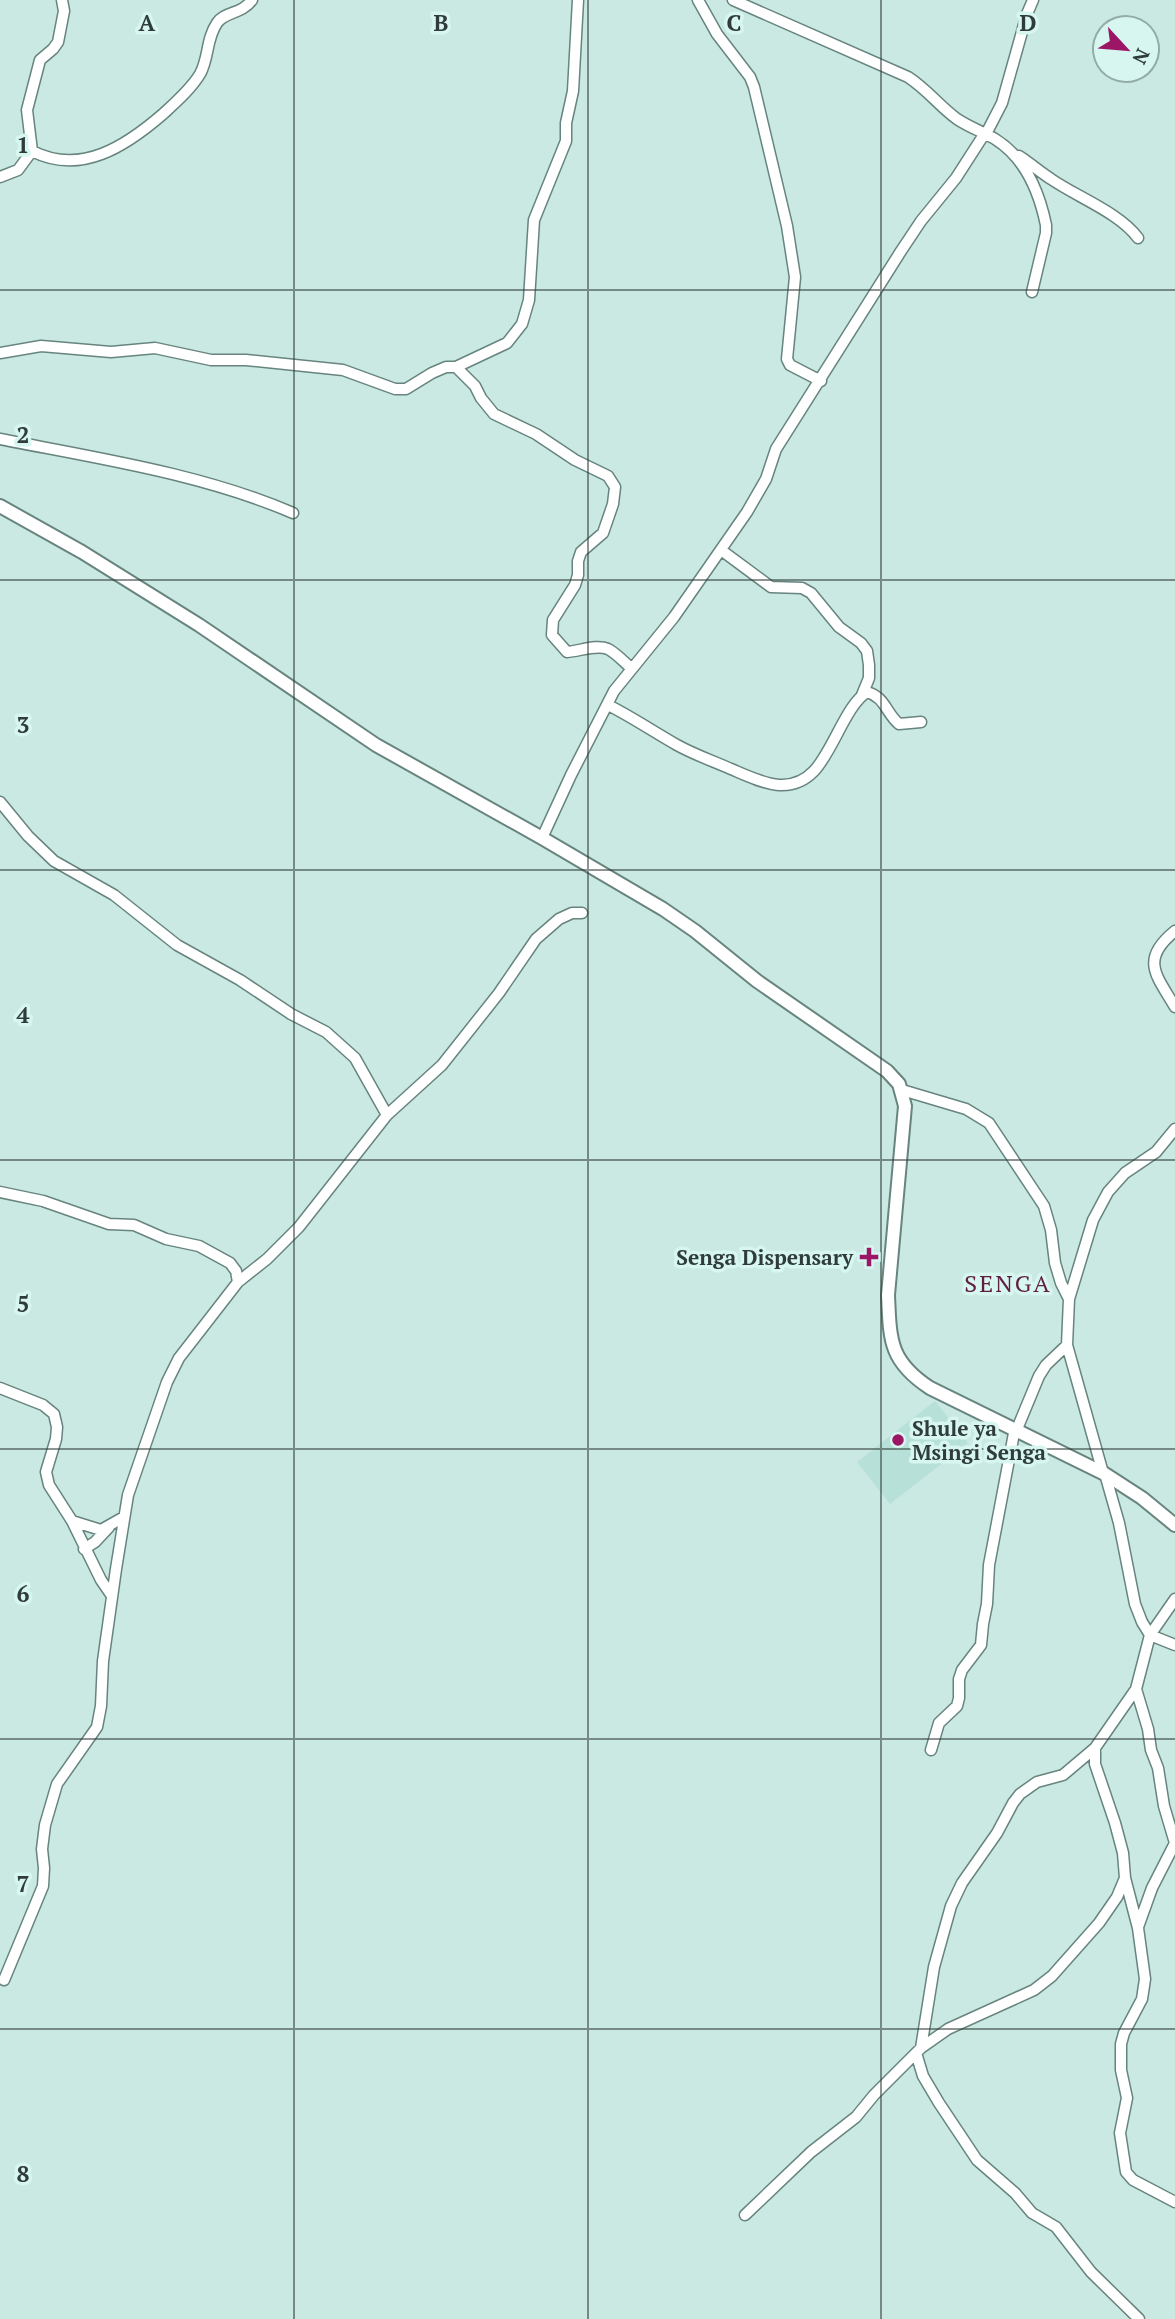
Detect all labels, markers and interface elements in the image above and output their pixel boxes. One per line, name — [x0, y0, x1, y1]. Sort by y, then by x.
text: A — [139, 7, 156, 38]
text: B — [434, 7, 449, 38]
text: C — [727, 7, 742, 38]
text: D — [1020, 7, 1037, 38]
north arrow — [1091, 14, 1161, 84]
text: N — [1127, 45, 1156, 69]
text: 1 — [17, 129, 30, 160]
text: 2 — [17, 419, 30, 450]
text: 3 — [17, 709, 30, 740]
text: 4 — [17, 999, 30, 1030]
place label: Senga Dispensary — [676, 1243, 854, 1271]
marker: Senga Dispensary — [859, 1247, 879, 1267]
district label: SENGA — [964, 1267, 1052, 1299]
text: 5 — [17, 1288, 30, 1319]
place label: Shule ya Msingi Senga — [912, 1414, 1046, 1466]
marker: Shule ya Msingi Senga — [890, 1432, 906, 1448]
text: 6 — [17, 1578, 30, 1609]
text: 7 — [17, 1868, 30, 1899]
text: 8 — [17, 2158, 30, 2189]

